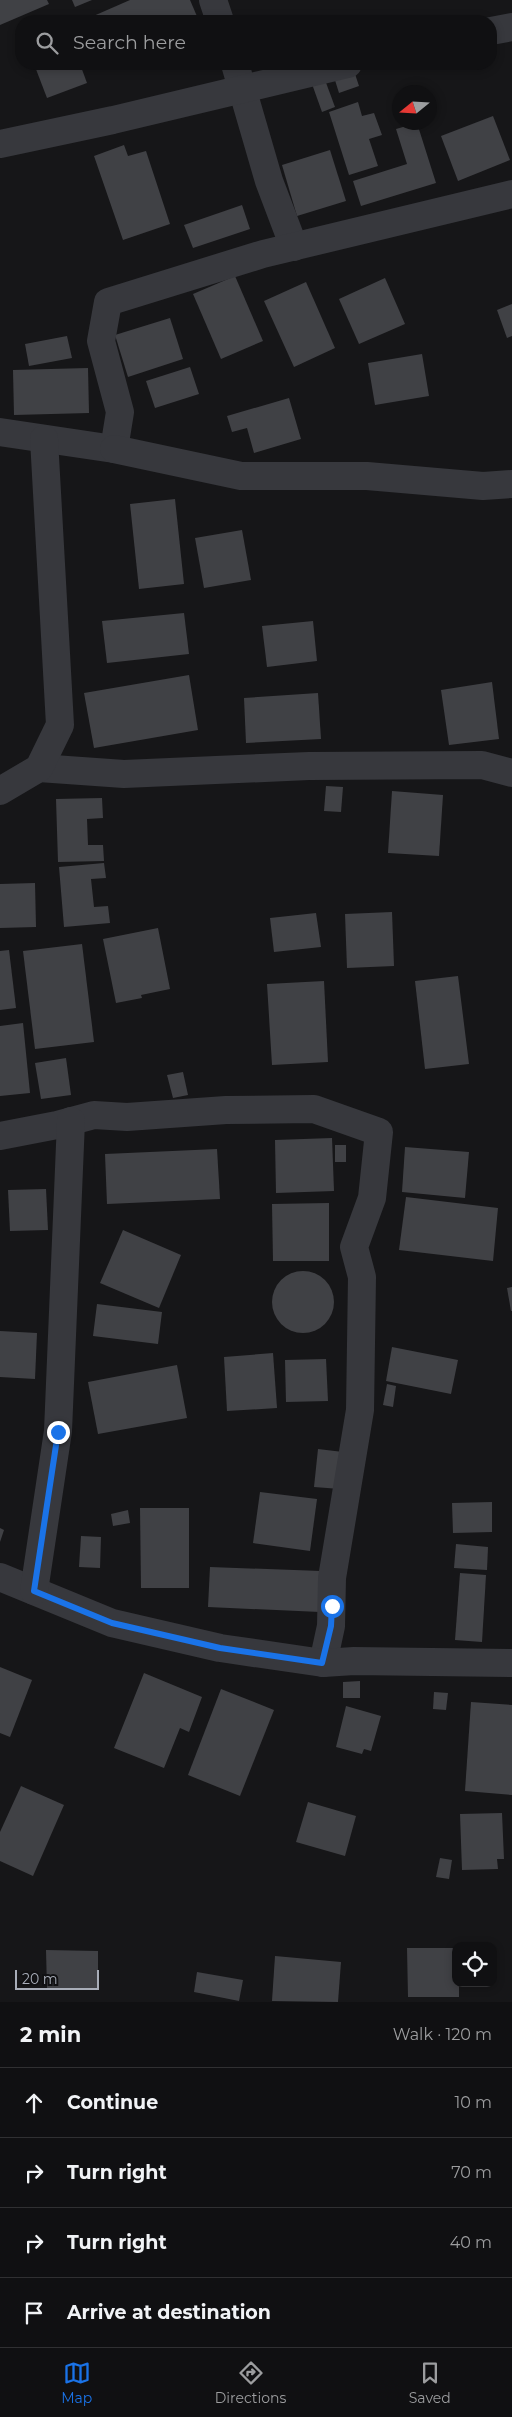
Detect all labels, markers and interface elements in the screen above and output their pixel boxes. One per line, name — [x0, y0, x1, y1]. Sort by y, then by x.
search box — [15, 15, 497, 70]
icon: search — [33, 29, 61, 57]
text: Search here — [73, 31, 186, 54]
north arrow — [392, 85, 437, 130]
route end — [47, 1421, 70, 1444]
route start — [321, 1595, 344, 1618]
map controls — [452, 1942, 497, 1987]
button: locate — [452, 1942, 497, 1987]
scale bar — [15, 1967, 99, 1990]
text: 20 m — [22, 1970, 58, 1988]
text: 2 min — [20, 2022, 81, 2047]
text: Walk · 120 m — [393, 2025, 492, 2044]
icon: ahead — [20, 2089, 48, 2117]
text: Continue — [67, 2091, 158, 2114]
text: 10 m — [454, 2093, 492, 2112]
icon: right — [20, 2159, 48, 2187]
text: Turn right — [67, 2161, 167, 2184]
text: 70 m — [451, 2163, 492, 2182]
icon: right — [20, 2229, 48, 2257]
text: Turn right — [67, 2231, 167, 2254]
text: 40 m — [450, 2233, 492, 2252]
icon: arrive — [20, 2299, 48, 2327]
text: Arrive at destination — [67, 2301, 271, 2324]
tab: Map — [61, 2359, 92, 2407]
tab: Directions — [215, 2359, 286, 2407]
tab: Saved — [409, 2359, 451, 2407]

